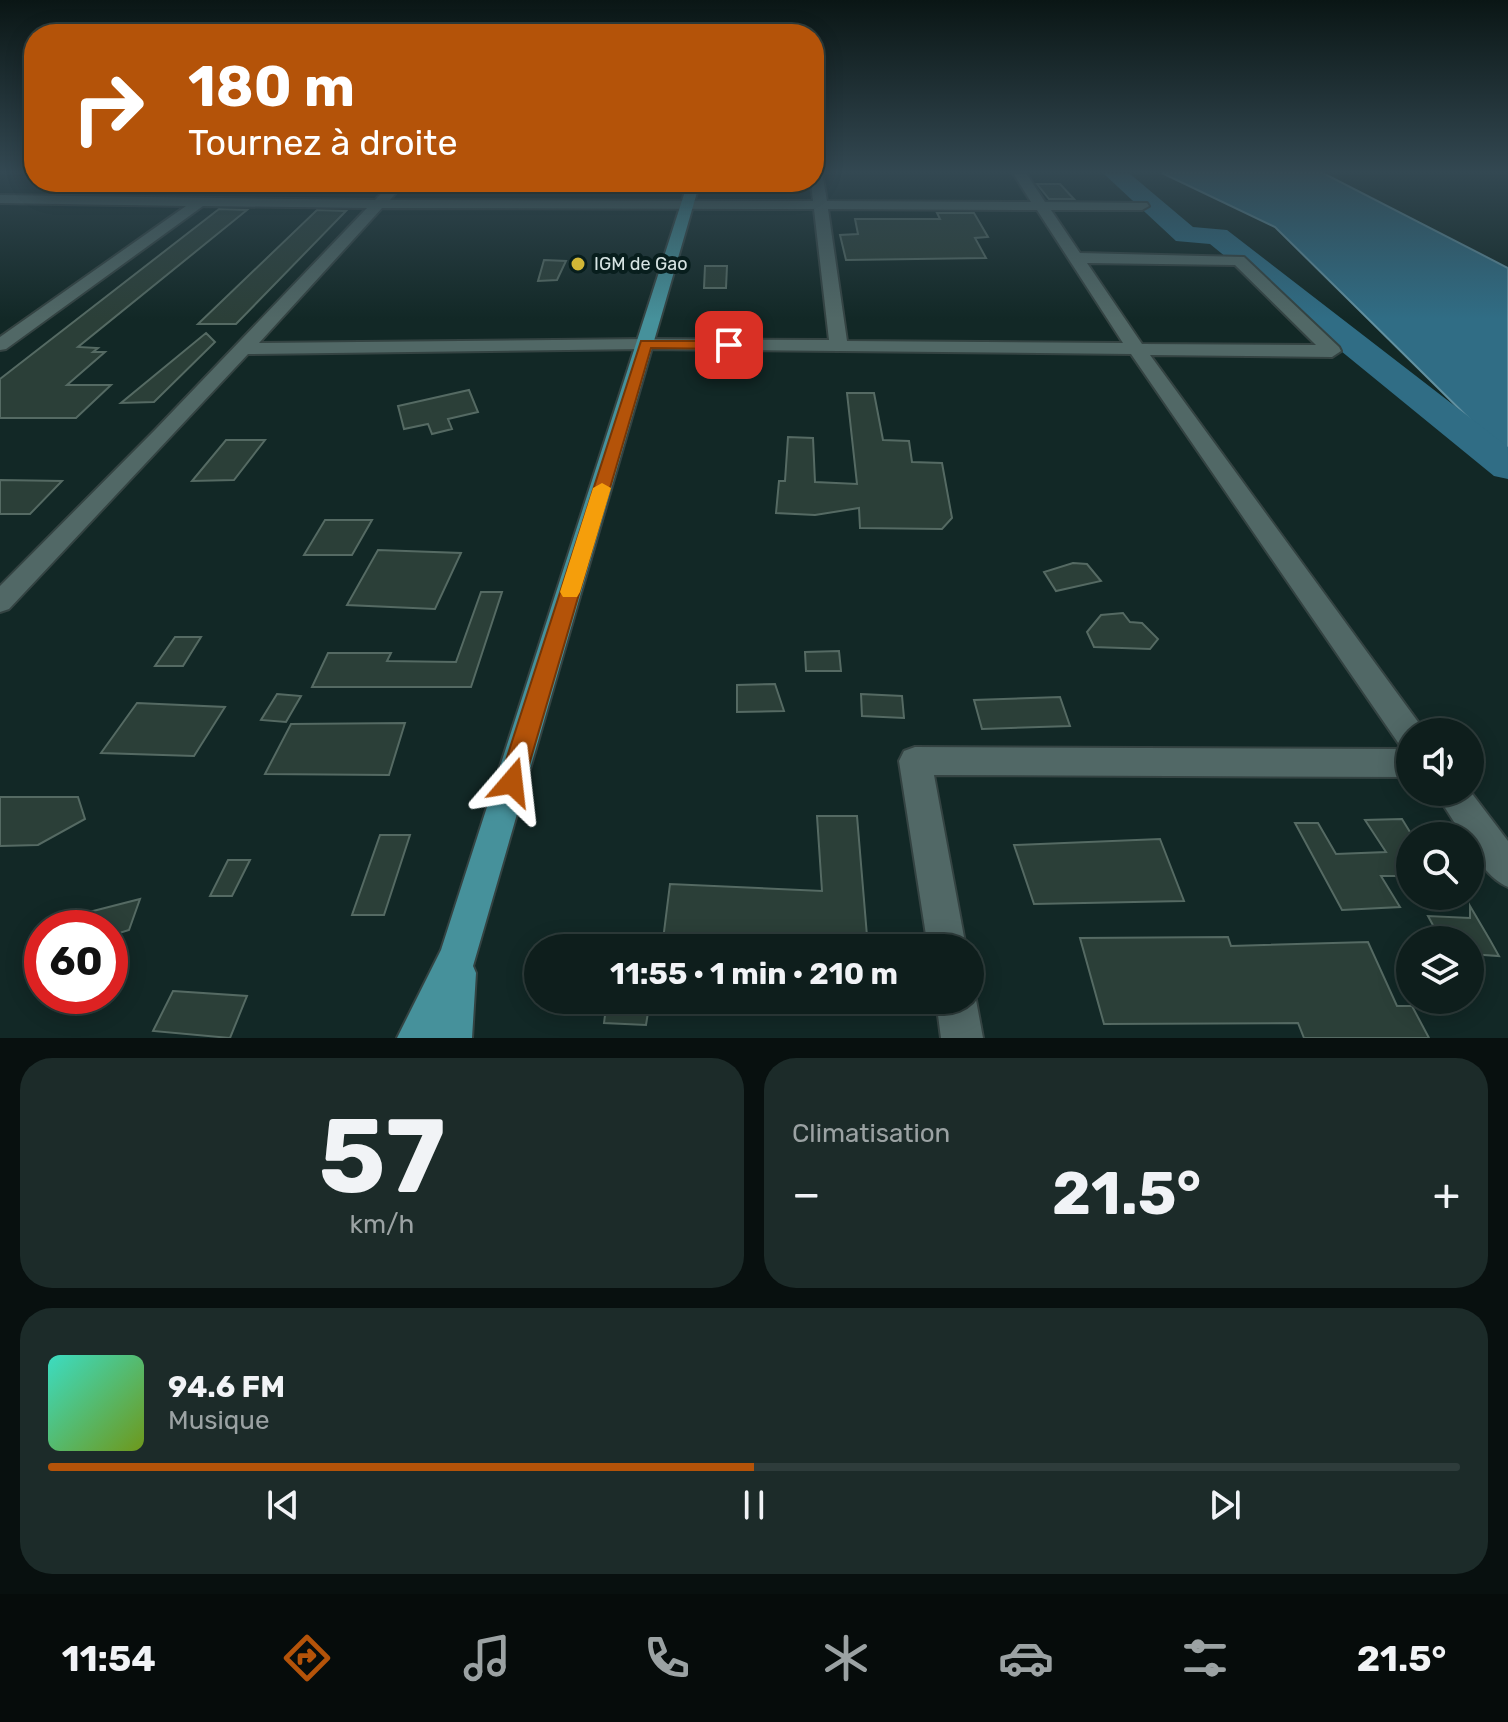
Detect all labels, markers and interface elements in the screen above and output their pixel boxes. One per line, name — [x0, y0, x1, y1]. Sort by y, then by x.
text: 180 m — [188, 54, 355, 120]
icon: right — [56, 56, 160, 160]
text: Tournez à droite — [188, 121, 458, 164]
place label: IGM de Gao — [594, 253, 688, 275]
marker: IGM de Gao — [569, 255, 587, 273]
pin — [695, 311, 763, 379]
icon: arrive — [707, 323, 751, 367]
map controls — [1396, 718, 1484, 1014]
button: sound — [1396, 718, 1484, 806]
position arrow — [470, 740, 554, 824]
button: search — [1396, 822, 1484, 910]
speed limit sign: 60 — [24, 910, 128, 1014]
button: layers — [1396, 926, 1484, 1014]
text: 11:55 · 1 min · 210 m — [610, 956, 898, 992]
text: 57 — [319, 1095, 445, 1218]
text: Climatisation — [792, 1118, 950, 1149]
text: 21.5° — [1052, 1158, 1201, 1229]
text: − — [792, 1168, 821, 1220]
text: + — [1433, 1168, 1460, 1220]
text: km/h — [350, 1209, 414, 1240]
text: 94.6 FM — [168, 1369, 285, 1405]
text: Musique — [168, 1405, 270, 1436]
icon: previous — [261, 1483, 305, 1527]
icon: pause — [732, 1483, 776, 1527]
icon: next — [1203, 1483, 1247, 1527]
icon: directions — [279, 1630, 335, 1686]
icon: music — [459, 1630, 515, 1686]
icon: phone — [639, 1630, 695, 1686]
icon: climate — [818, 1630, 874, 1686]
icon: car — [998, 1630, 1054, 1686]
icon: filters — [1177, 1630, 1233, 1686]
text: 11:54 — [62, 1637, 156, 1680]
text: 21.5° — [1357, 1637, 1446, 1680]

